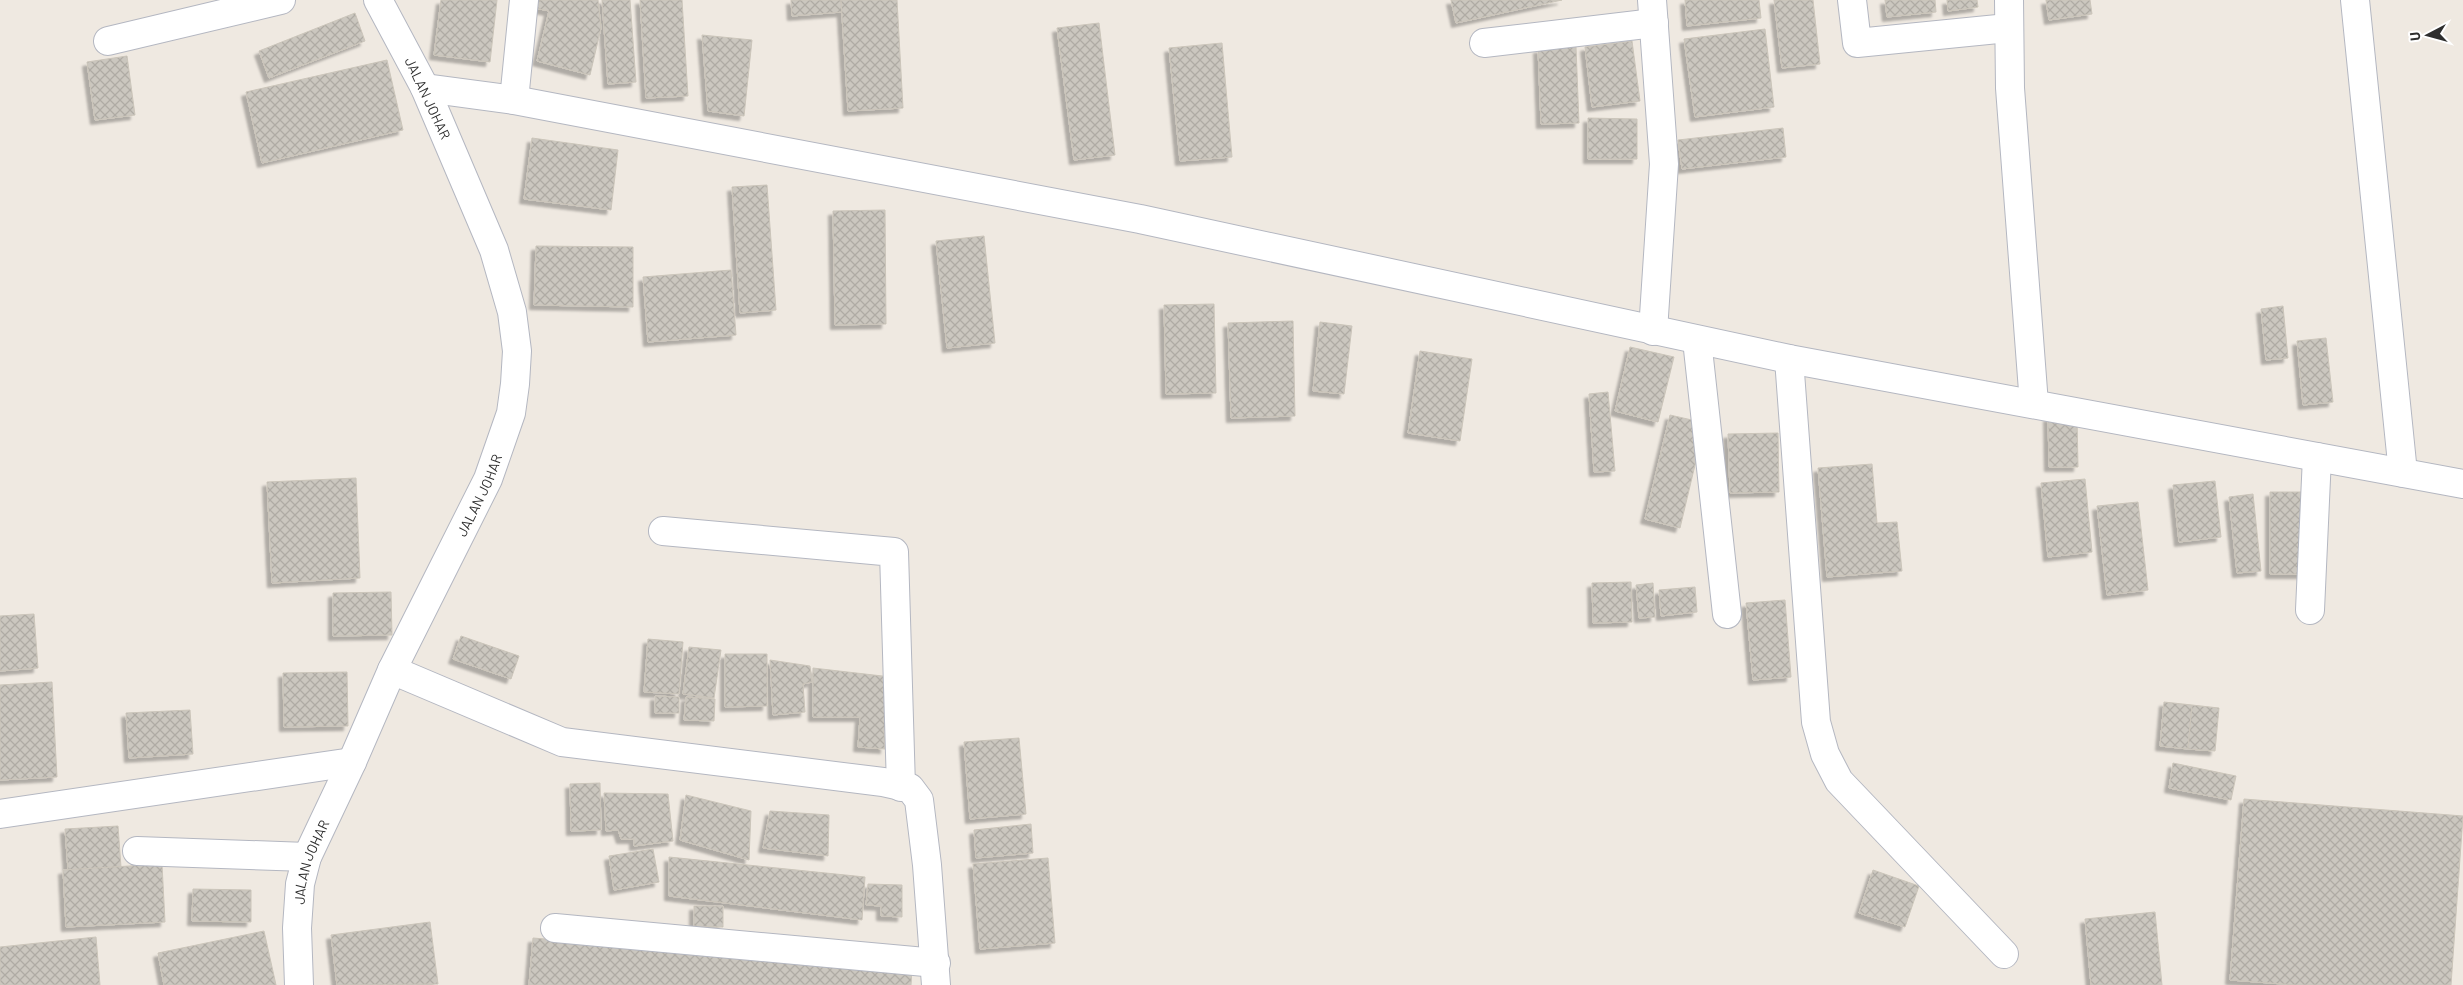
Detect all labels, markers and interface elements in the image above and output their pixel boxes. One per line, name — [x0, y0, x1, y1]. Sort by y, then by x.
north arrow — [2403, 10, 2453, 60]
text: U — [2406, 31, 2423, 42]
street label: JALAN JOHAR — [402, 54, 454, 142]
street label: JALAN JOHAR — [452, 452, 505, 539]
street label: JALAN JOHAR — [290, 817, 332, 905]

